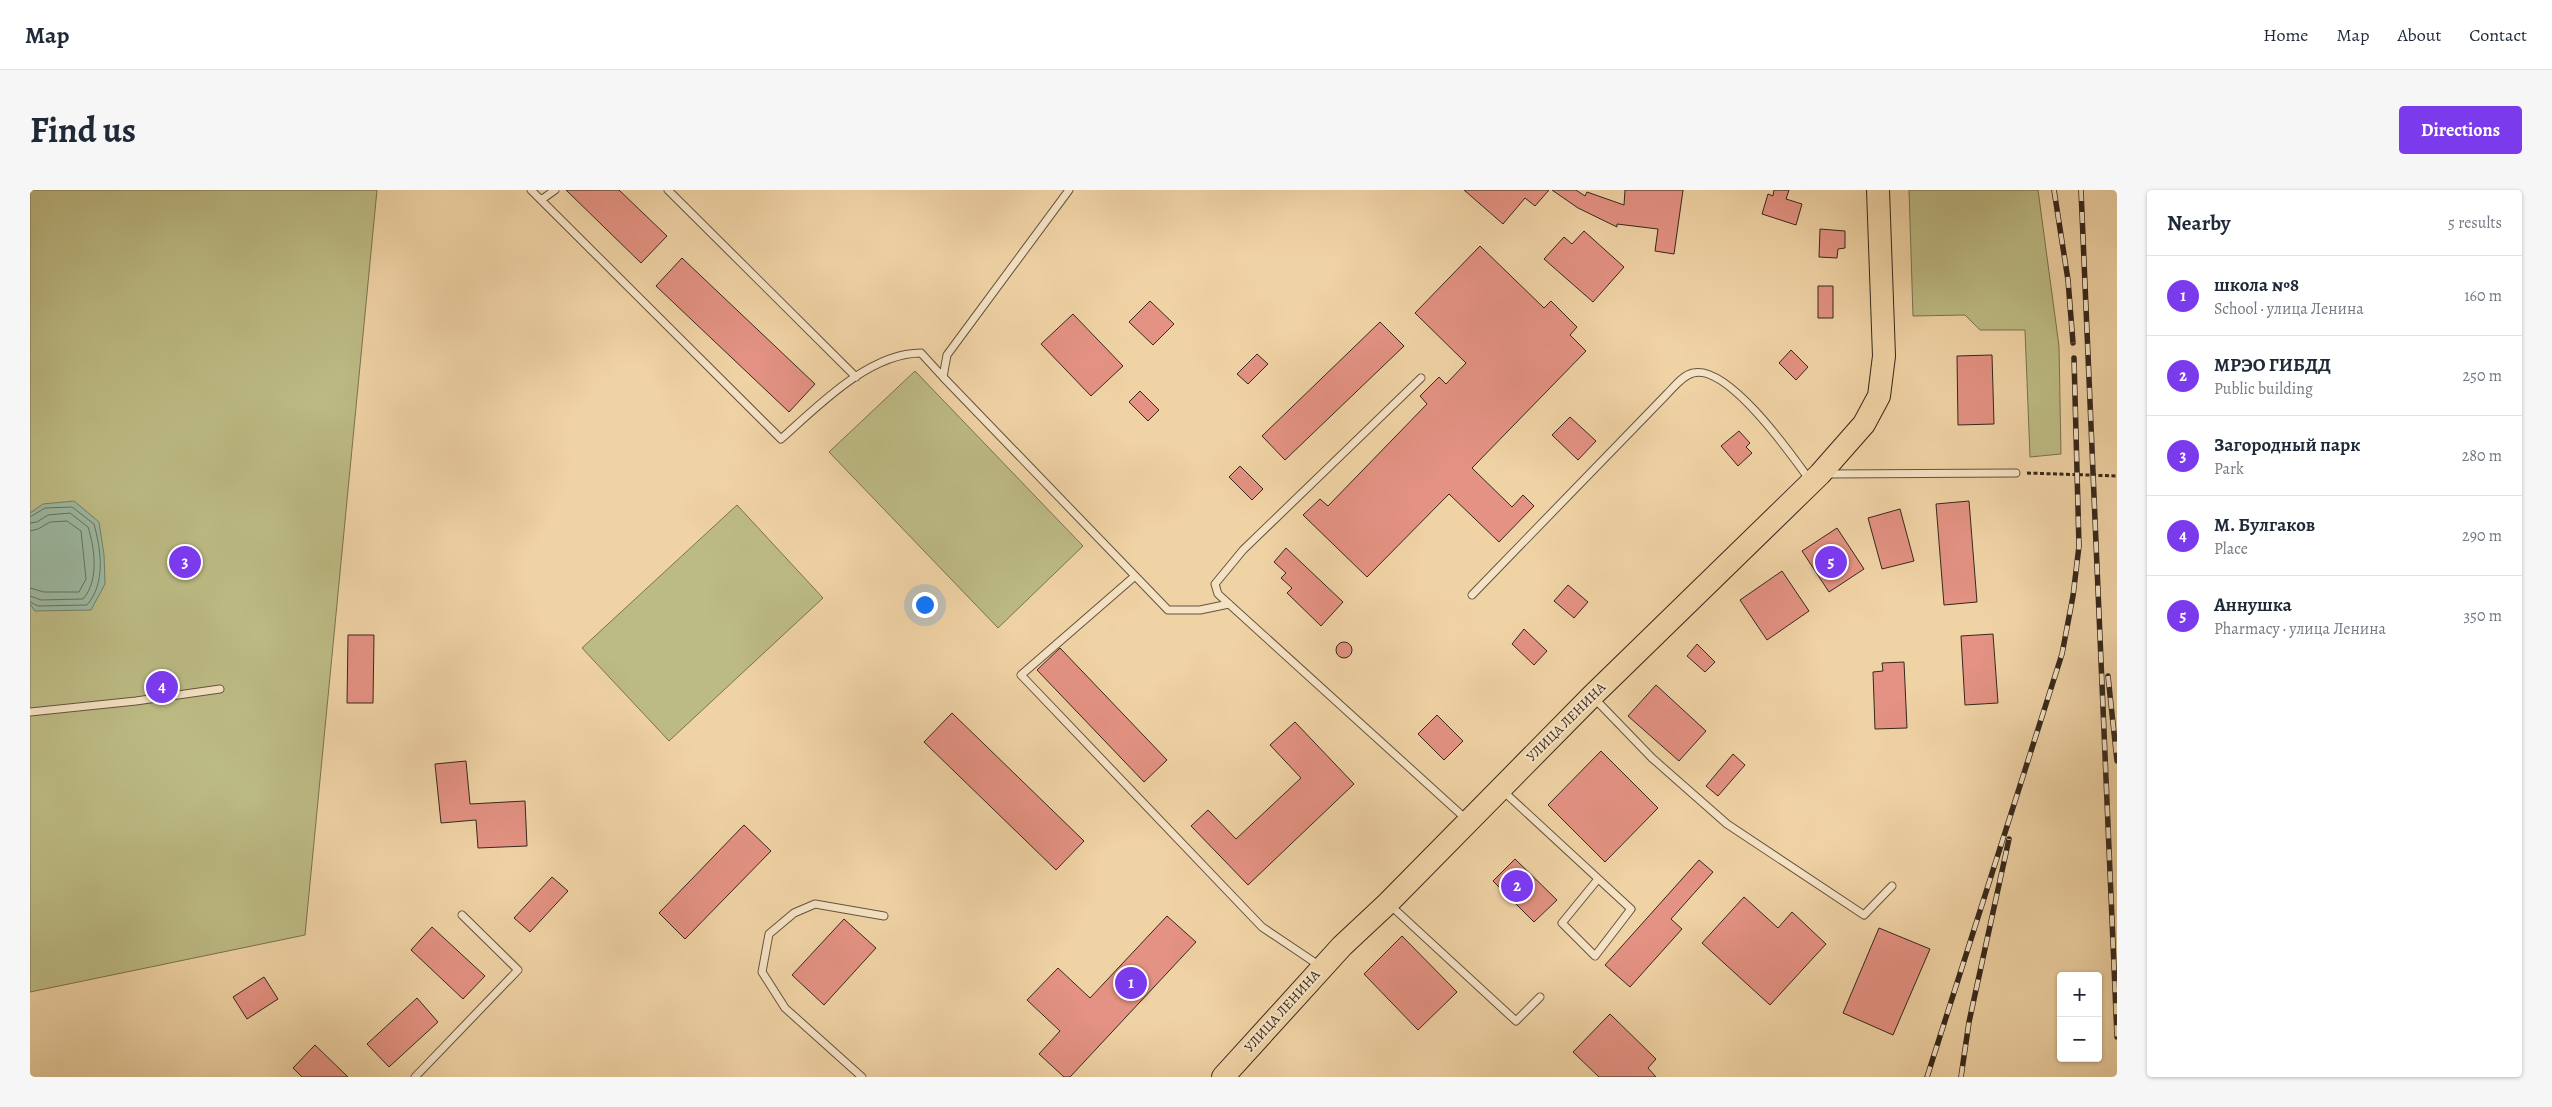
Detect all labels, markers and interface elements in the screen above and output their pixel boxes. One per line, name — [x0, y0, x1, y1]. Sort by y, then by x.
text: Map — [25, 19, 69, 51]
text: Home — [2263, 23, 2308, 47]
text: Map — [2336, 23, 2369, 47]
text: About — [2397, 23, 2441, 47]
text: Contact — [2469, 23, 2527, 47]
text: Find us — [30, 106, 136, 154]
button: Directions — [2399, 106, 2522, 154]
text: Nearby — [2167, 209, 2230, 237]
text: 5 results — [2448, 212, 2502, 234]
text: школа №8 — [2214, 272, 2299, 298]
text: 1 — [2180, 285, 2186, 307]
text: 160 m — [2464, 285, 2502, 307]
text: School · улица Ленина — [2214, 298, 2364, 320]
text: МРЭО ГИБДД — [2214, 352, 2331, 378]
text: 2 — [2179, 365, 2187, 387]
text: 250 m — [2463, 365, 2502, 387]
text: Public building — [2214, 378, 2313, 400]
text: Загородный парк — [2214, 432, 2360, 458]
text: 3 — [2180, 445, 2186, 467]
text: 280 m — [2462, 445, 2502, 467]
text: Park — [2214, 458, 2244, 480]
text: М. Булгаков — [2214, 512, 2315, 538]
text: 4 — [2179, 525, 2187, 547]
text: 290 m — [2462, 525, 2502, 547]
text: Place — [2214, 538, 2248, 560]
pin: 3 — [169, 543, 201, 581]
pin: 5 — [1815, 543, 1847, 581]
your location — [912, 592, 938, 618]
text: Аннушка — [2214, 592, 2292, 618]
text: 5 — [2180, 605, 2186, 627]
text: 350 m — [2463, 605, 2502, 627]
text: Pharmacy · улица Ленина — [2214, 618, 2386, 640]
pin: 4 — [146, 668, 178, 706]
street label: УЛИЦА ЛЕНИНА — [1522, 678, 1610, 766]
pin: 2 — [1501, 867, 1533, 905]
pin: 1 — [1115, 964, 1147, 1002]
street label: УЛИЦА ЛЕНИНА — [1240, 965, 1325, 1056]
map controls — [2057, 972, 2102, 1062]
button: + — [2057, 972, 2102, 1017]
button: − — [2057, 1017, 2102, 1062]

